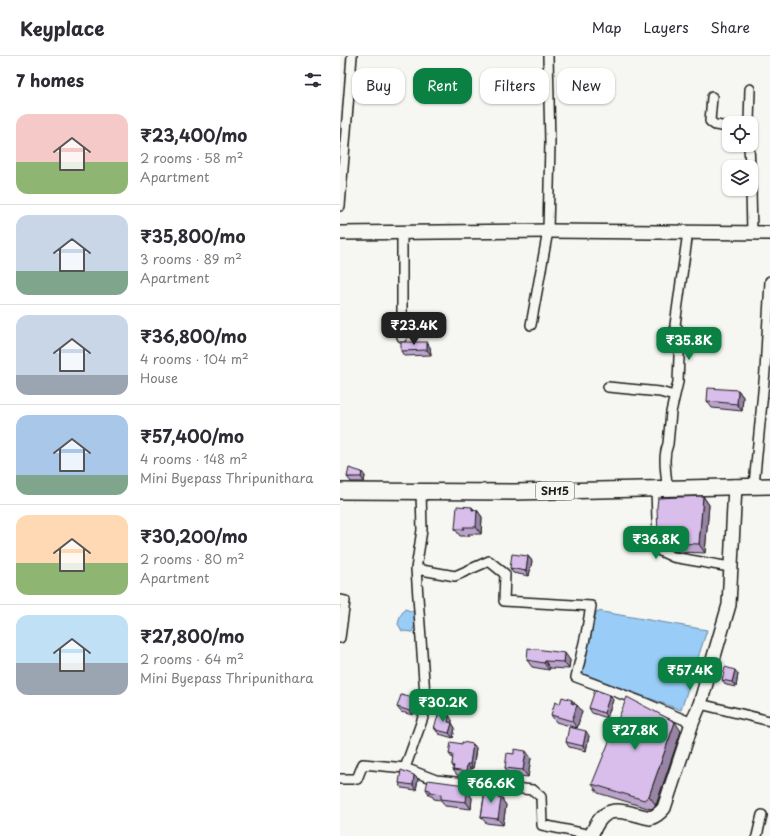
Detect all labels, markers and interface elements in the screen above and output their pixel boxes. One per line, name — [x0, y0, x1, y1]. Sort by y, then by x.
text: Keyplace — [20, 14, 105, 42]
text: Map — [592, 17, 622, 38]
text: Layers — [644, 17, 689, 38]
text: Share — [711, 17, 750, 38]
text: 7 homes — [16, 67, 84, 93]
chip: Buy — [352, 68, 405, 104]
chip: Rent — [413, 68, 472, 104]
chip: Filters — [480, 68, 549, 104]
chip: New — [557, 68, 615, 104]
icon: filters — [302, 69, 324, 91]
map controls — [722, 116, 758, 196]
button: locate — [722, 116, 758, 152]
text: ₹23,400/mo — [140, 122, 247, 148]
icon: home — [48, 130, 96, 178]
text: 2 rooms · 58 m² — [140, 148, 243, 167]
button: layers — [722, 160, 758, 196]
text: Apartment — [140, 167, 209, 186]
text: ₹35,800/mo — [140, 223, 245, 249]
icon: home — [48, 231, 96, 279]
text: 3 rooms · 89 m² — [140, 249, 242, 268]
text: Apartment — [140, 268, 209, 287]
pin: ₹23.4K — [381, 312, 447, 346]
text: ₹23.4K — [390, 315, 438, 334]
text: ₹36,800/mo — [140, 323, 247, 349]
pin: ₹35.8K — [656, 327, 722, 361]
text: ₹35.8K — [665, 330, 713, 349]
icon: home — [48, 331, 96, 379]
text: 4 rooms · 104 m² — [140, 349, 249, 368]
text: House — [140, 368, 178, 387]
text: ₹57,400/mo — [140, 423, 244, 449]
icon: home — [48, 431, 96, 479]
text: 4 rooms · 148 m² — [140, 449, 248, 468]
text: Mini Byepass Thripunithara — [140, 468, 313, 487]
road number: SH15 — [536, 482, 574, 500]
text: ₹30,200/mo — [140, 523, 248, 549]
pin: ₹36.8K — [623, 526, 689, 560]
text: ₹36.8K — [632, 529, 680, 548]
icon: home — [48, 531, 96, 579]
text: 2 rooms · 80 m² — [140, 549, 245, 568]
text: Apartment — [140, 568, 209, 587]
text: ₹27,800/mo — [140, 623, 244, 649]
icon: home — [48, 631, 96, 679]
text: 2 rooms · 64 m² — [140, 649, 244, 668]
pin: ₹57.4K — [657, 657, 723, 691]
text: ₹57.4K — [667, 660, 713, 679]
text: Mini Byepass Thripunithara — [140, 668, 313, 687]
pin: ₹30.2K — [410, 689, 476, 723]
text: ₹30.2K — [418, 692, 468, 711]
pin: ₹27.8K — [602, 717, 668, 751]
text: ₹27.8K — [612, 720, 658, 739]
pin: ₹66.6K — [458, 770, 524, 804]
text: ₹66.6K — [467, 773, 515, 792]

